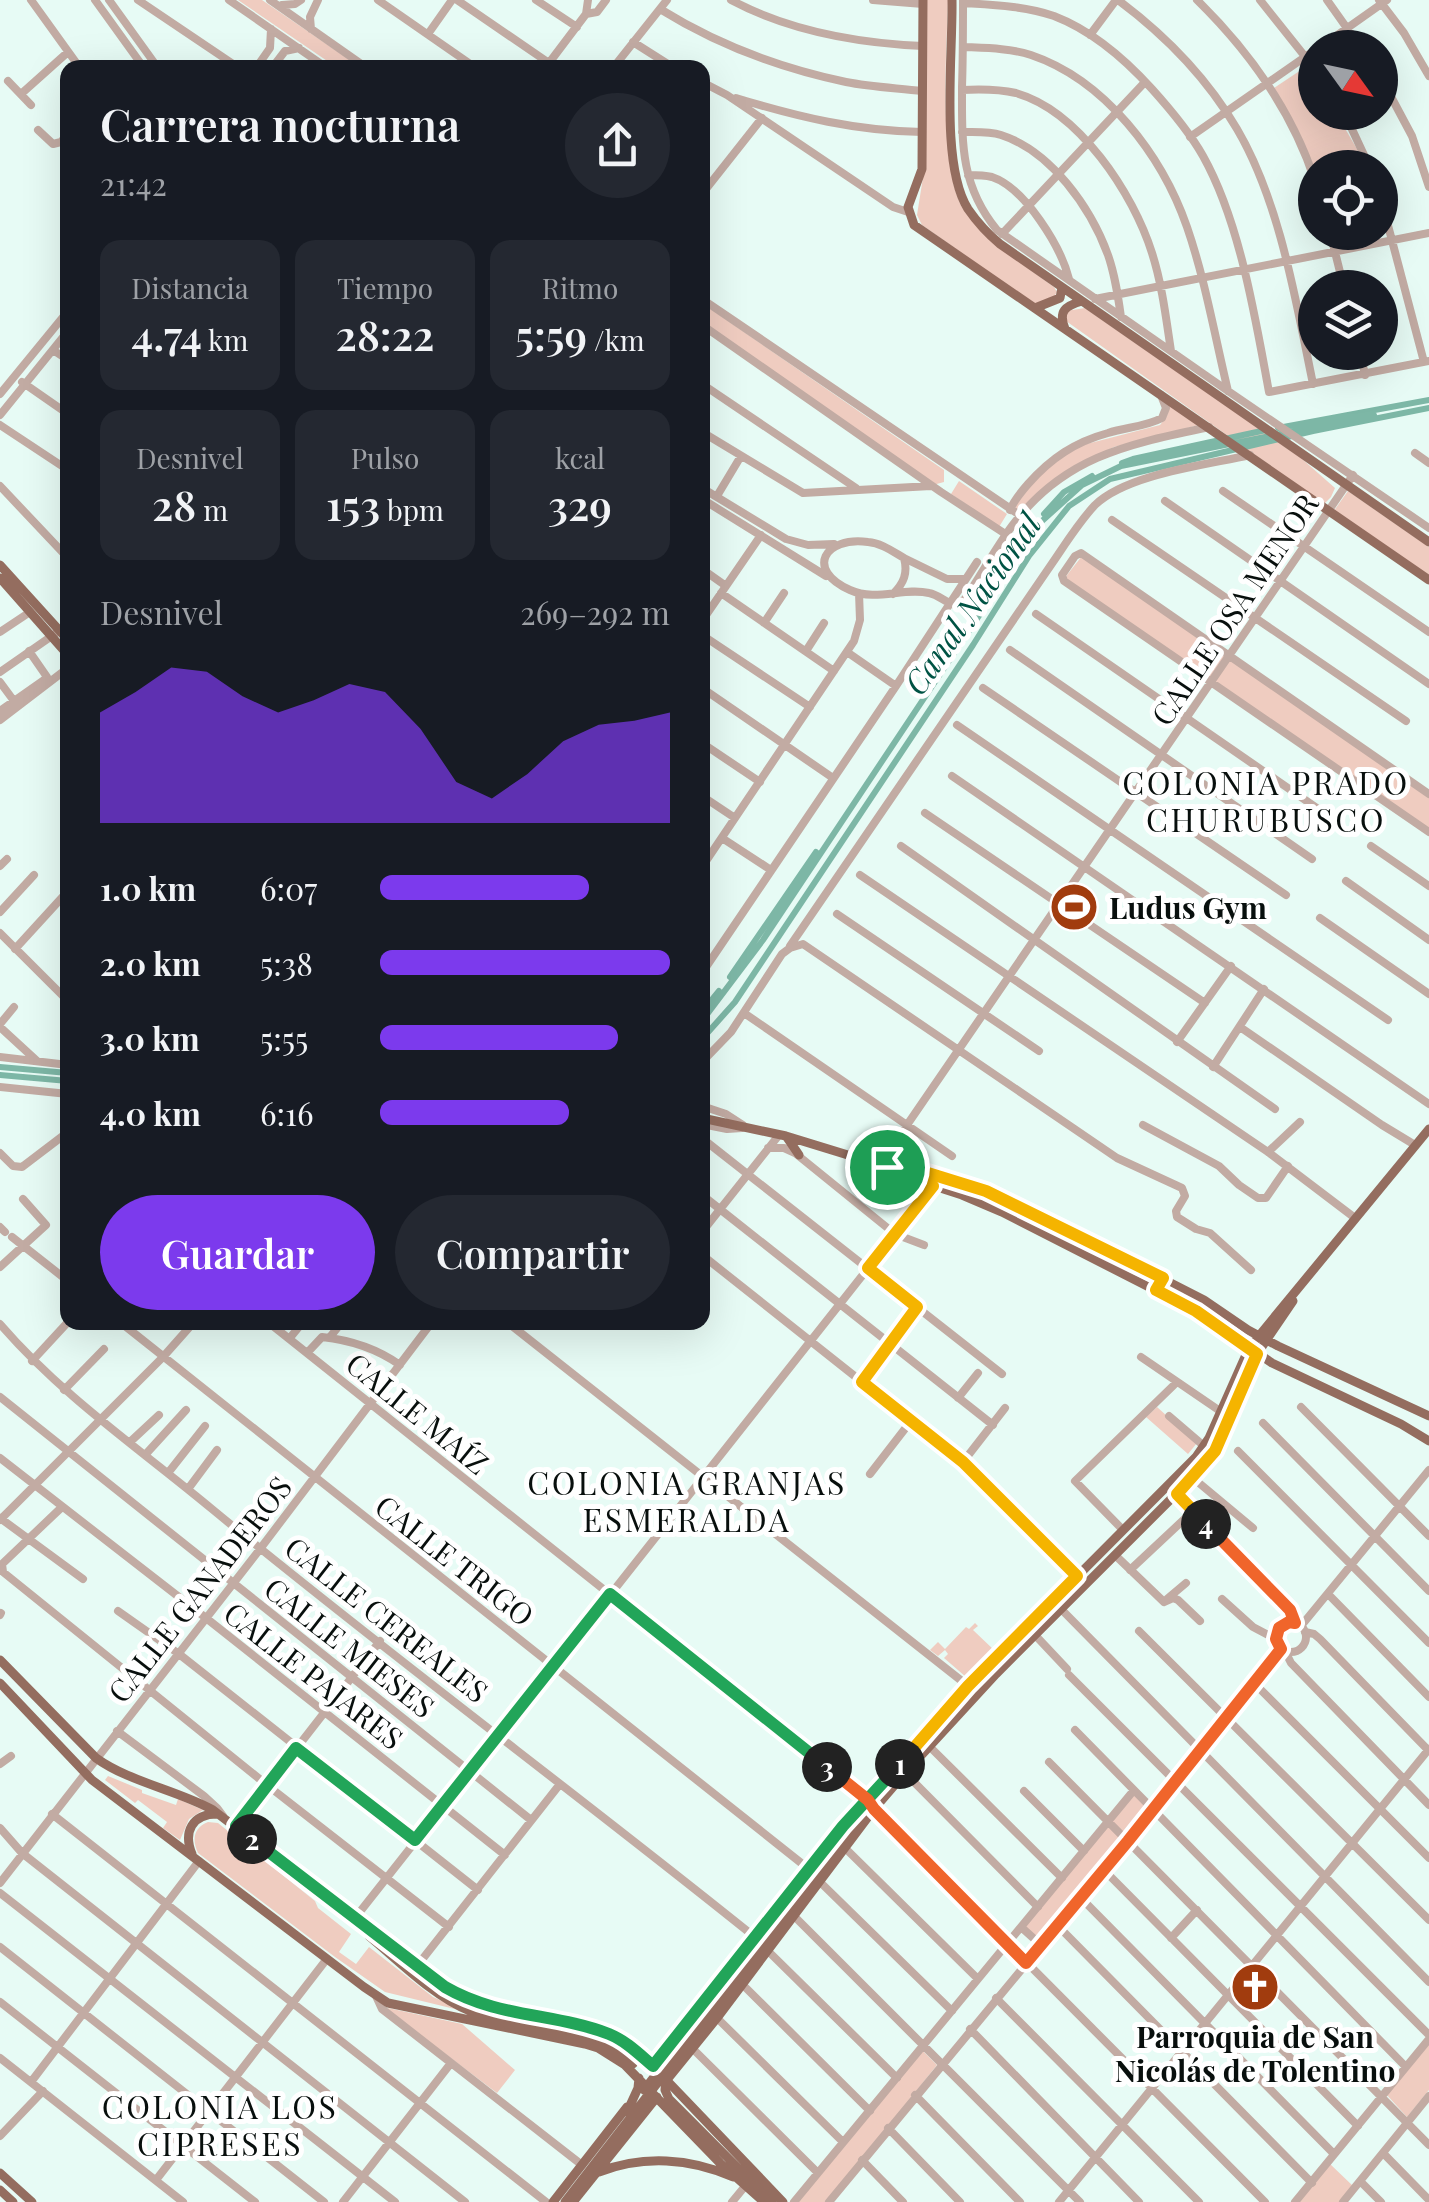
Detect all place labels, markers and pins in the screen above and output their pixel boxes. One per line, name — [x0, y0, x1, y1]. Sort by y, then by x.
sports icon: Ludus Gym — [1048, 881, 1100, 933]
place label: Ludus Gym — [1109, 887, 1267, 927]
pin — [845, 1125, 930, 1210]
pin: 4 — [1181, 1499, 1231, 1549]
pin: 1 — [875, 1739, 925, 1789]
pin: 3 — [802, 1742, 852, 1792]
pin: 2 — [227, 1814, 277, 1864]
church icon: Parroquia de San Nicolás de Tolentino — [1229, 1961, 1281, 2013]
place label: Parroquia de San Nicolás de Tolentino — [1115, 2016, 1395, 2090]

